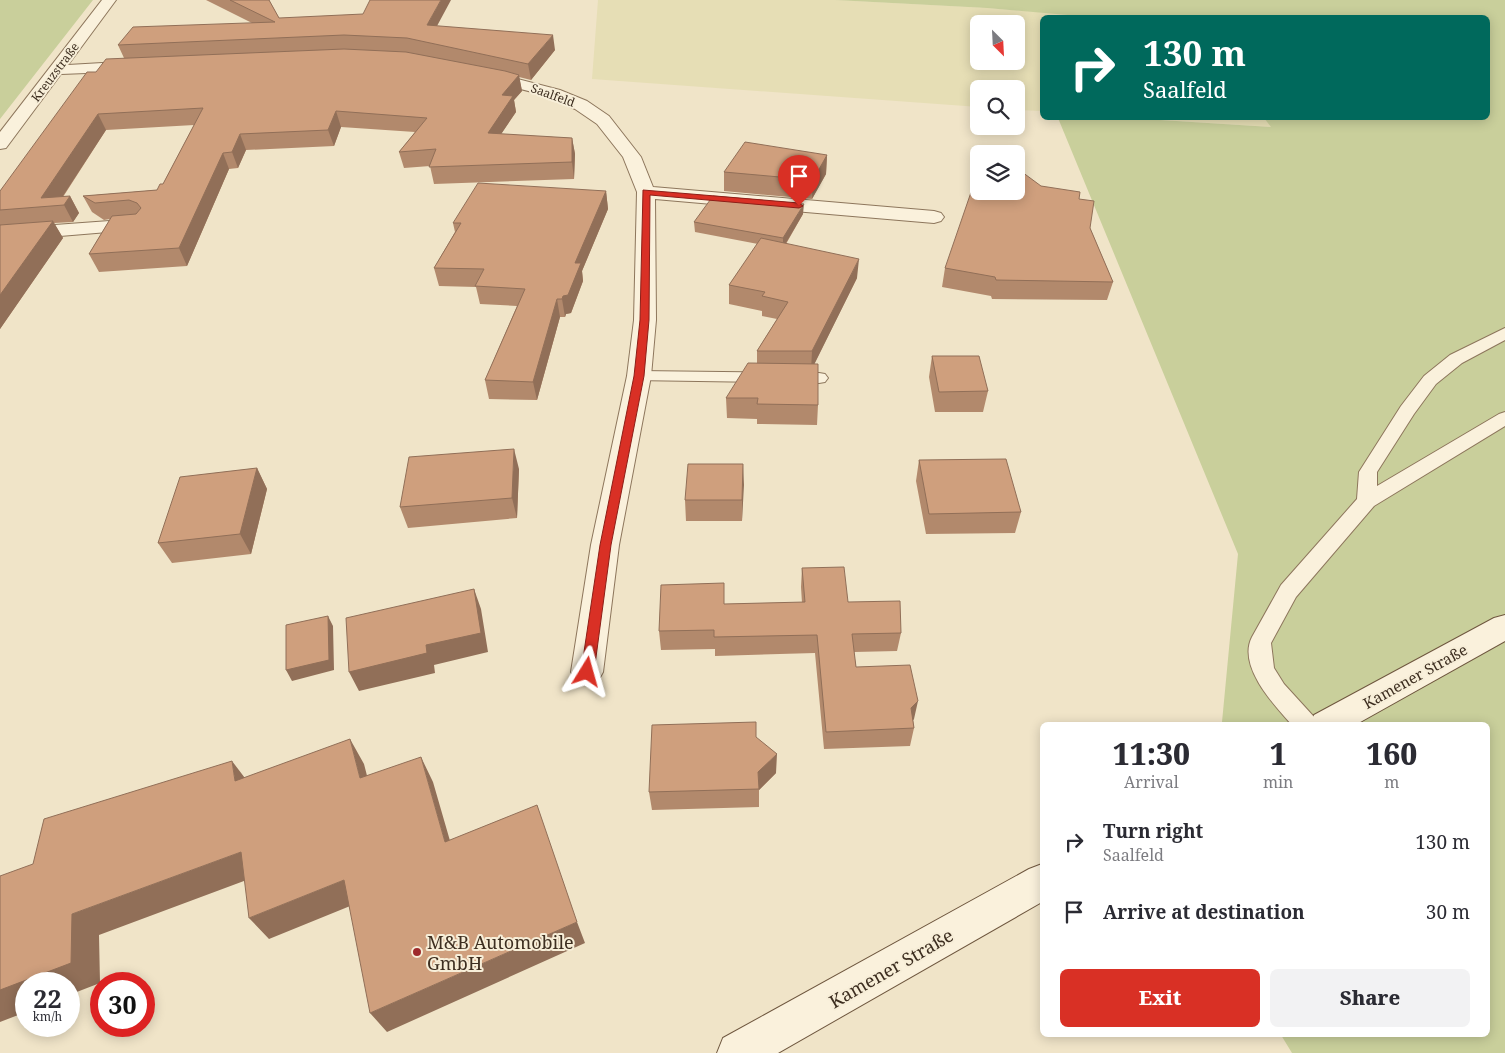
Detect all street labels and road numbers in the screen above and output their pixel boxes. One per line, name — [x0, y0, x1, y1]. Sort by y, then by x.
street label: Kreuzstraße — [27, 39, 83, 105]
street label: Saalfeld — [529, 79, 578, 111]
street label: Kamener Straße — [1359, 639, 1471, 713]
street label: Kamener Straße — [825, 923, 957, 1013]

